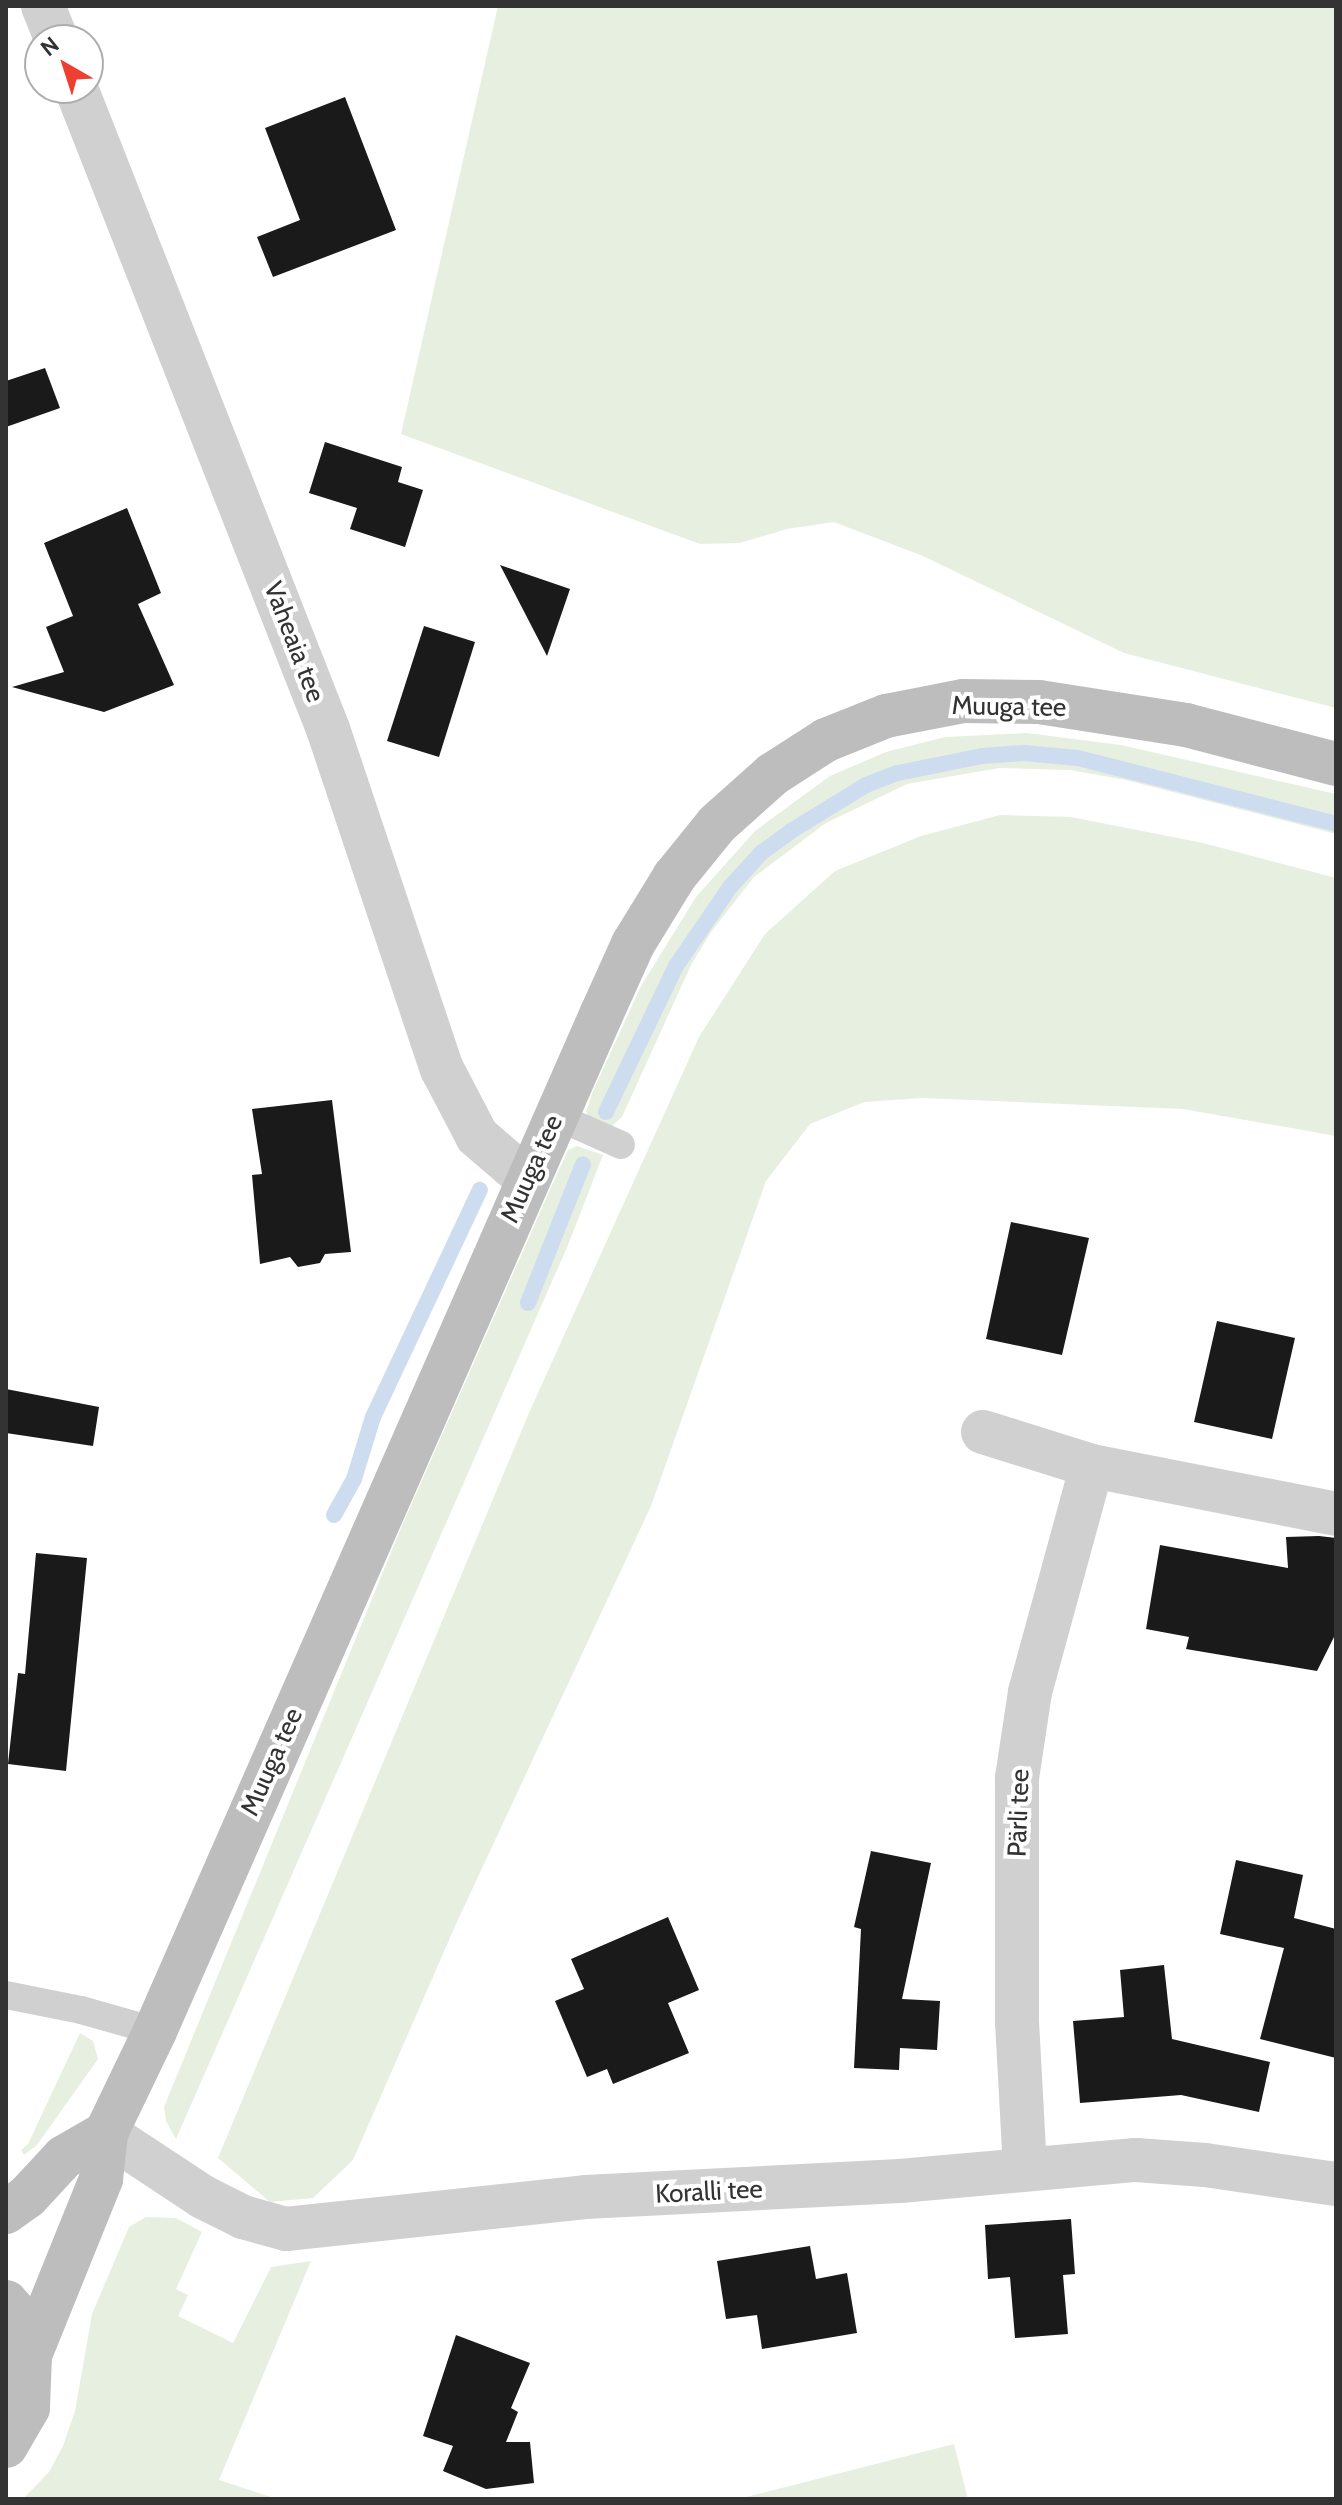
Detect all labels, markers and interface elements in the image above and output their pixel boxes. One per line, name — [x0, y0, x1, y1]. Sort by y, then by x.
north arrow — [24, 24, 104, 104]
text: N — [35, 31, 64, 62]
street label: Vaheaia tee — [257, 577, 331, 707]
street label: Muuga tee — [951, 690, 1067, 724]
street label: Muuga tee — [494, 1110, 570, 1228]
street label: Muuga tee — [234, 1703, 310, 1821]
street label: Pärli tee — [1002, 1768, 1036, 1858]
street label: Koralli tee — [654, 2174, 764, 2210]

